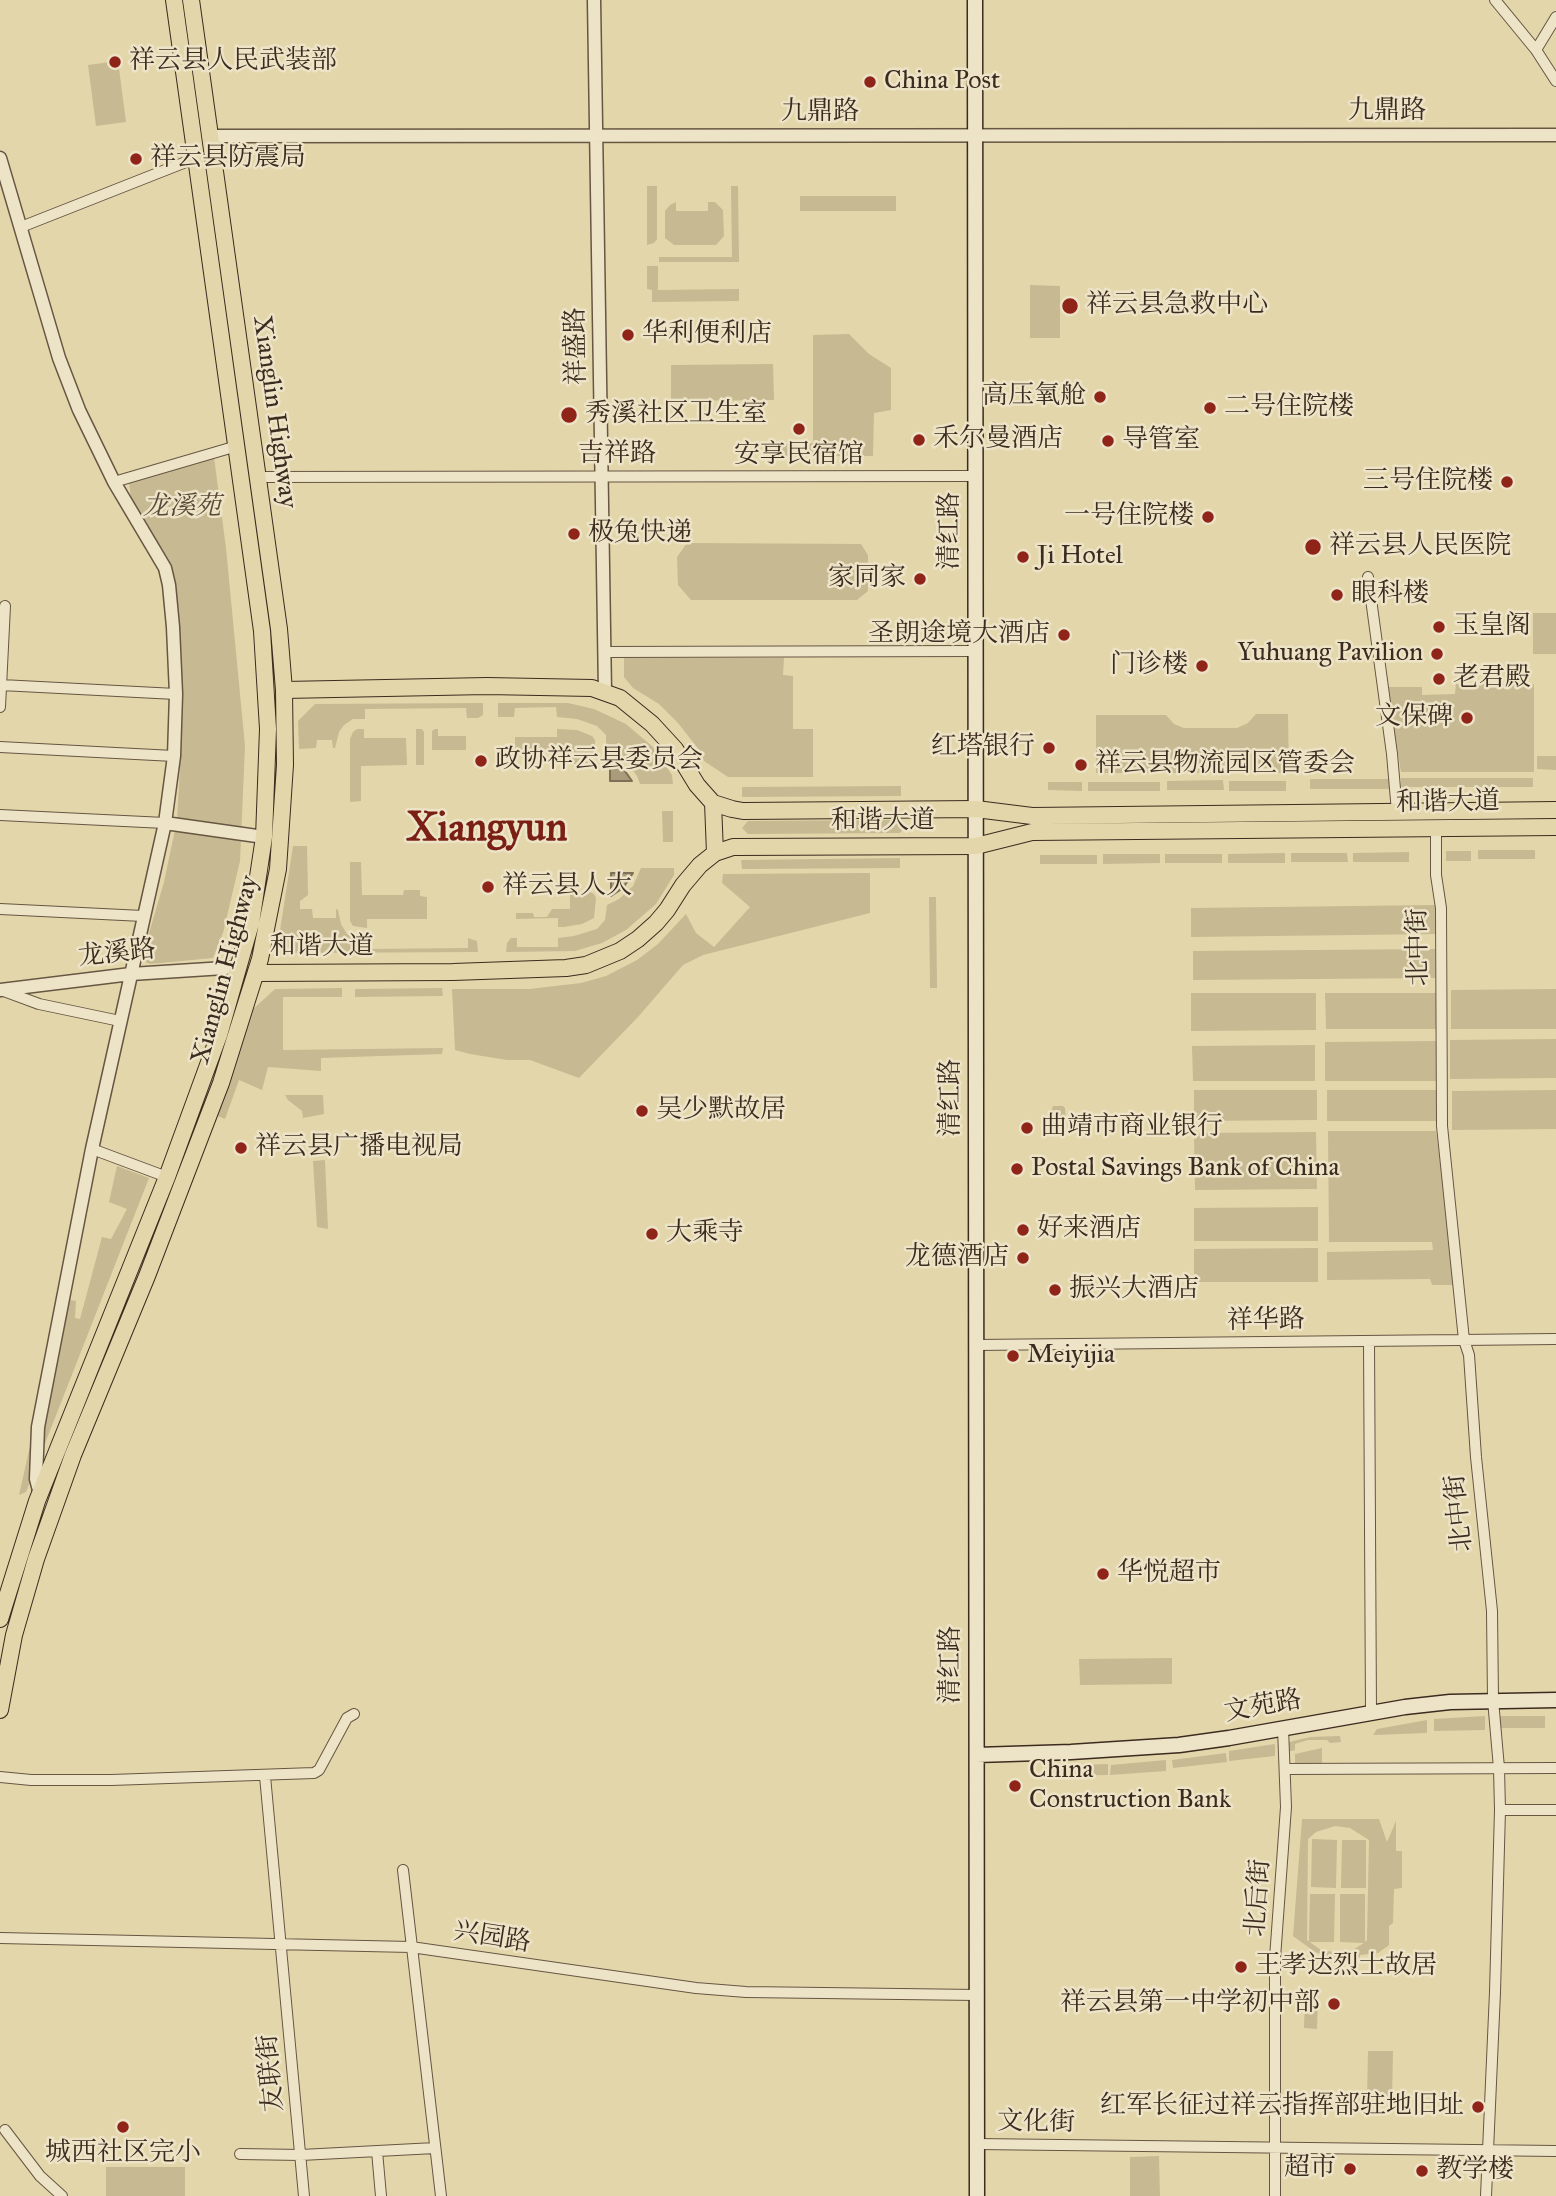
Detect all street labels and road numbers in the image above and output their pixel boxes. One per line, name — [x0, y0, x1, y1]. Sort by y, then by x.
street label: 九鼎路 — [1348, 96, 1426, 128]
street label: 九鼎路 — [781, 97, 859, 129]
street label: 祥盛路 — [561, 307, 593, 385]
street label: Xianglin Highway — [245, 314, 303, 510]
street label: 吉祥路 — [578, 439, 656, 471]
street label: 清红路 — [935, 492, 967, 570]
street label: 和谐大道 — [1396, 786, 1500, 820]
street label: 和谐大道 — [831, 806, 935, 838]
street label: Xianglin Highway — [186, 872, 266, 1068]
street label: 北中街 — [1403, 908, 1435, 986]
street label: 和谐大道 — [270, 932, 374, 964]
street label: 龙溪路 — [77, 934, 157, 974]
street label: 清红路 — [936, 1059, 968, 1137]
street label: 祥华路 — [1227, 1305, 1305, 1337]
street label: 北中街 — [1440, 1473, 1480, 1553]
street label: 清红路 — [936, 1626, 968, 1704]
street label: 文苑路 — [1222, 1685, 1304, 1729]
street label: 北后街 — [1241, 1858, 1277, 1938]
street label: 兴园路 — [451, 1916, 533, 1960]
street label: 友联街 — [253, 2033, 291, 2113]
street label: 文化街 — [997, 2107, 1075, 2139]

